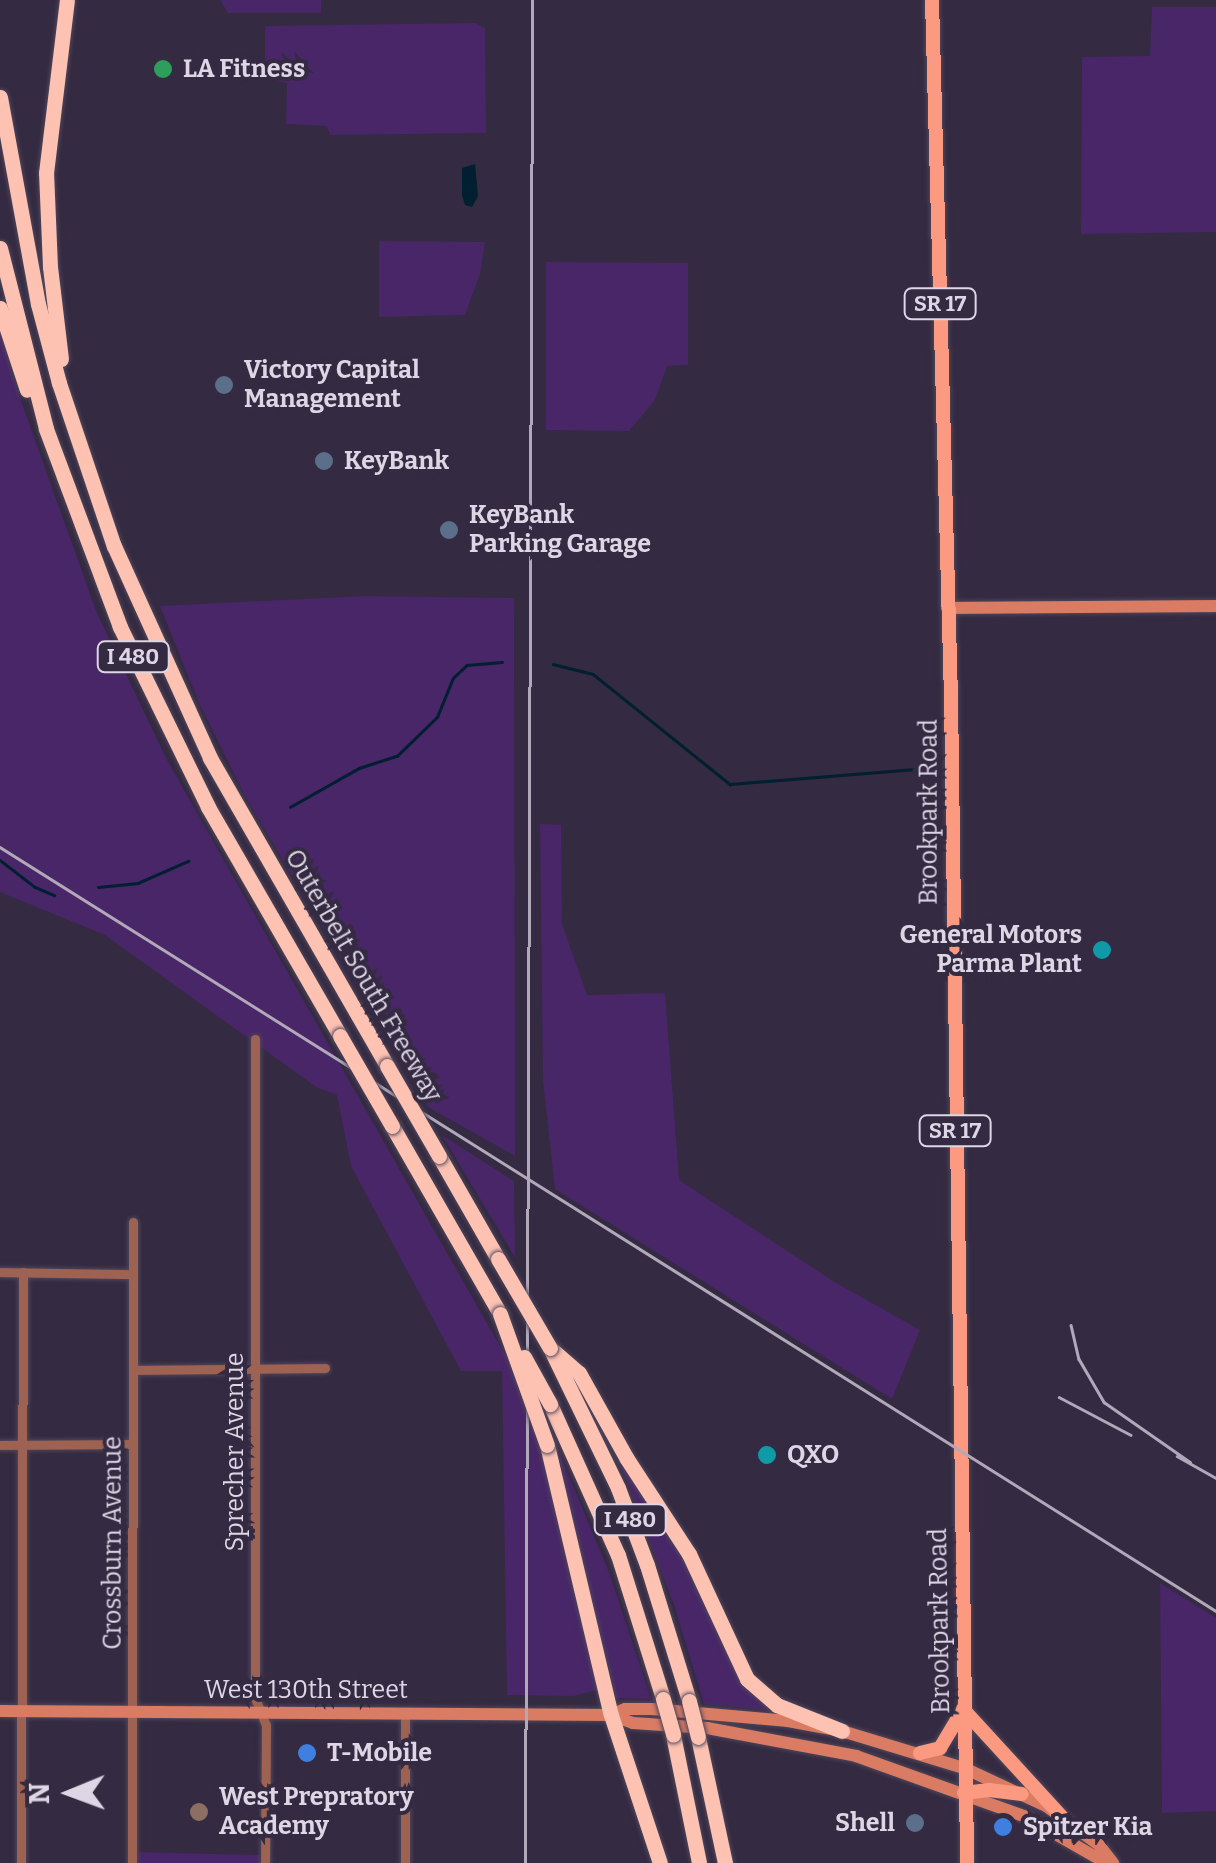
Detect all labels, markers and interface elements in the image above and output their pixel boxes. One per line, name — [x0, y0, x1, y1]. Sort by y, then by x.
place label: LA Fitness — [183, 54, 305, 84]
marker: LA Fitness — [152, 58, 174, 80]
road number: SR 17 — [902, 287, 978, 321]
place label: Victory Capital Management — [244, 356, 420, 415]
marker: Victory Capital Management — [213, 374, 235, 396]
place label: KeyBank — [344, 446, 449, 476]
marker: KeyBank — [313, 450, 335, 472]
place label: KeyBank Parking Garage — [469, 501, 651, 560]
marker: KeyBank Parking Garage — [438, 519, 460, 541]
road number: I 480 — [96, 640, 170, 674]
street label: Brookpark Road — [914, 719, 944, 905]
street label: Outerbelt South Freeway — [278, 844, 448, 1108]
place label: General Motors Parma Plant — [899, 921, 1082, 980]
marker: General Motors Parma Plant — [1091, 939, 1113, 961]
road number: SR 17 — [918, 1114, 992, 1148]
street label: Sprecher Avenue — [220, 1353, 250, 1551]
street label: Crossburn Avenue — [98, 1436, 128, 1650]
place label: QXO — [787, 1440, 839, 1470]
marker: QXO — [756, 1444, 778, 1466]
road number: I 480 — [592, 1503, 668, 1537]
street label: Brookpark Road — [923, 1528, 957, 1714]
street label: West 130th Street — [204, 1675, 408, 1705]
place label: T-Mobile — [327, 1738, 432, 1768]
marker: T-Mobile — [296, 1742, 318, 1764]
north arrow — [20, 1743, 120, 1843]
text: N — [23, 1782, 56, 1805]
place label: West Prepratory Academy — [219, 1783, 414, 1842]
marker: West Prepratory Academy — [188, 1801, 210, 1823]
place label: Shell — [835, 1808, 895, 1838]
marker: Shell — [904, 1812, 926, 1834]
place label: Spitzer Kia — [1023, 1812, 1153, 1842]
marker: Spitzer Kia — [992, 1816, 1014, 1838]

